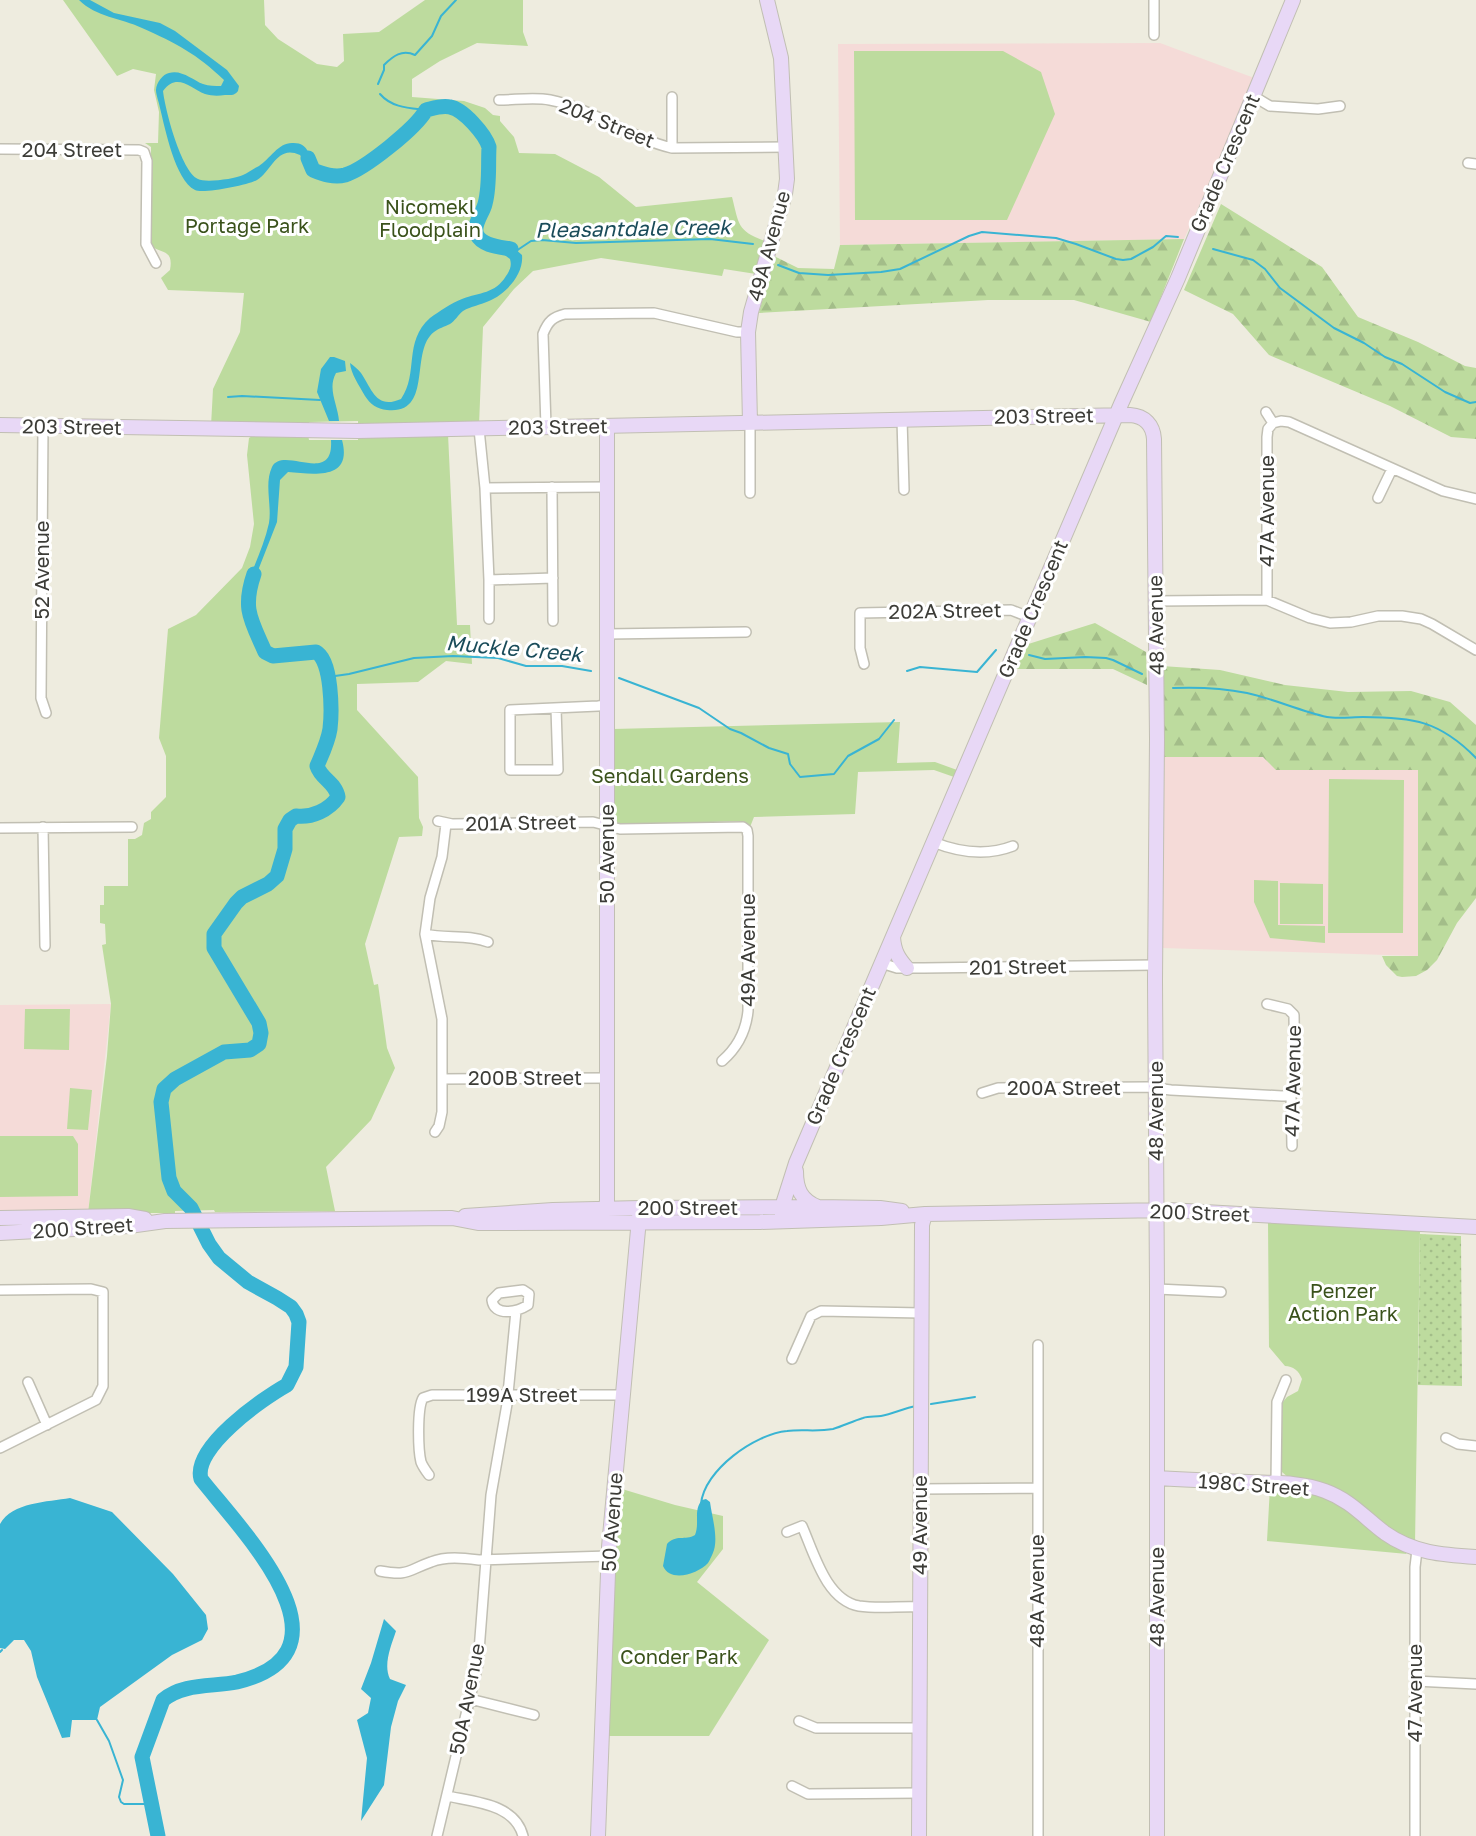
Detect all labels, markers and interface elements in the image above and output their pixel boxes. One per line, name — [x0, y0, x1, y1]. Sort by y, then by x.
street label: Grade Crescent — [1184, 90, 1264, 235]
street label: 204 Street — [556, 92, 658, 152]
street label: 204 Street — [22, 137, 122, 161]
street label: 49A Avenue — [742, 188, 794, 304]
park label: Nicomekl Floodplain — [379, 194, 481, 241]
park label: Portage Park — [185, 213, 309, 237]
water label: Pleasantdale Creek — [535, 213, 733, 243]
street label: 203 Street — [994, 402, 1094, 428]
street label: 203 Street — [22, 413, 122, 439]
street label: 203 Street — [508, 413, 608, 439]
street label: 47A Avenue — [1254, 455, 1278, 567]
street label: 52 Avenue — [29, 521, 53, 619]
street label: Grade Crescent — [992, 536, 1072, 681]
street label: 48 Avenue — [1142, 575, 1168, 675]
street label: 202A Street — [888, 597, 1002, 623]
water label: Muckle Creek — [445, 629, 585, 667]
park label: Sendall Gardens — [591, 763, 749, 787]
street label: 50 Avenue — [594, 804, 618, 904]
street label: 201A Street — [465, 809, 577, 835]
street label: 49A Avenue — [735, 893, 759, 1007]
street label: 201 Street — [969, 953, 1067, 979]
street label: Grade Crescent — [800, 983, 880, 1128]
street label: 47A Avenue — [1279, 1025, 1305, 1137]
street label: 48 Avenue — [1143, 1061, 1167, 1161]
street label: 200B Street — [468, 1065, 582, 1089]
street label: 200A Street — [1007, 1075, 1121, 1099]
street label: 200 Street — [638, 1195, 738, 1219]
street label: 200 Street — [1149, 1198, 1251, 1226]
street label: 200 Street — [32, 1212, 134, 1242]
park label: Penzer Action Park — [1288, 1278, 1398, 1325]
street label: 199A Street — [466, 1382, 578, 1406]
street label: 198C Street — [1197, 1468, 1311, 1500]
street label: 50 Avenue — [596, 1471, 626, 1572]
street label: 49 Avenue — [907, 1475, 931, 1575]
street label: 48A Avenue — [1024, 1534, 1048, 1648]
street label: 48 Avenue — [1144, 1547, 1168, 1647]
street label: 50A Avenue — [443, 1641, 489, 1757]
park label: Conder Park — [620, 1644, 738, 1668]
street label: 47 Avenue — [1402, 1644, 1426, 1742]

